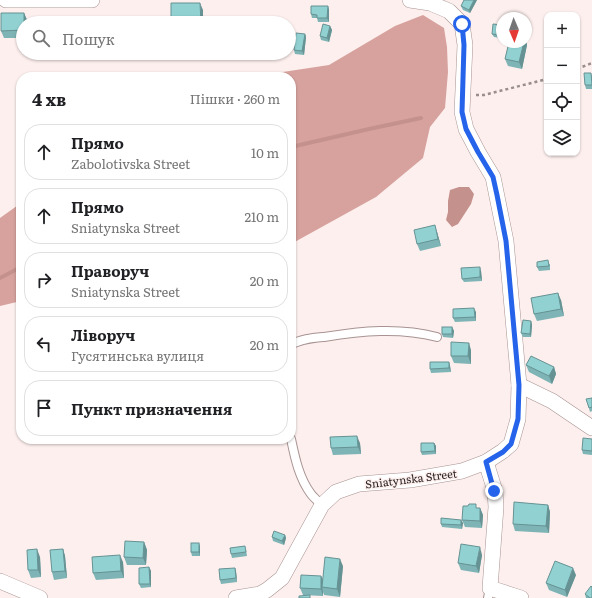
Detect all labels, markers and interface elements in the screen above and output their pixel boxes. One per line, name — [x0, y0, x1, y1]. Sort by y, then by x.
north arrow — [496, 12, 532, 48]
map controls — [544, 12, 580, 156]
button: + — [544, 12, 580, 48]
route start — [453, 15, 471, 33]
search box — [16, 16, 296, 60]
icon: search — [30, 27, 52, 49]
text: Пошук — [62, 27, 115, 50]
button: − — [544, 48, 580, 84]
button: locate — [544, 84, 580, 120]
text: 4 хв — [32, 86, 66, 111]
text: Пішки · 260 m — [190, 89, 280, 108]
button: layers — [544, 120, 580, 156]
text: Прямо — [71, 131, 124, 154]
icon: ahead — [33, 141, 55, 163]
text: 10 m — [251, 143, 279, 162]
text: Zabolotivska Street — [71, 154, 190, 173]
text: Прямо — [71, 195, 124, 218]
icon: ahead — [33, 205, 55, 227]
text: 210 m — [244, 207, 279, 226]
text: Sniatynska Street — [71, 218, 180, 237]
text: Праворуч — [71, 259, 149, 282]
icon: right — [33, 269, 55, 291]
text: 20 m — [250, 271, 279, 290]
text: Sniatynska Street — [71, 282, 180, 301]
text: Ліворуч — [71, 323, 135, 346]
icon: left — [33, 333, 55, 355]
text: 20 m — [250, 335, 279, 354]
text: Гусятинська вулиця — [71, 346, 204, 365]
icon: arrive — [33, 397, 55, 419]
text: Пункт призначення — [71, 397, 232, 420]
street label: Sniatynska Street — [364, 464, 458, 492]
route end — [485, 482, 503, 500]

